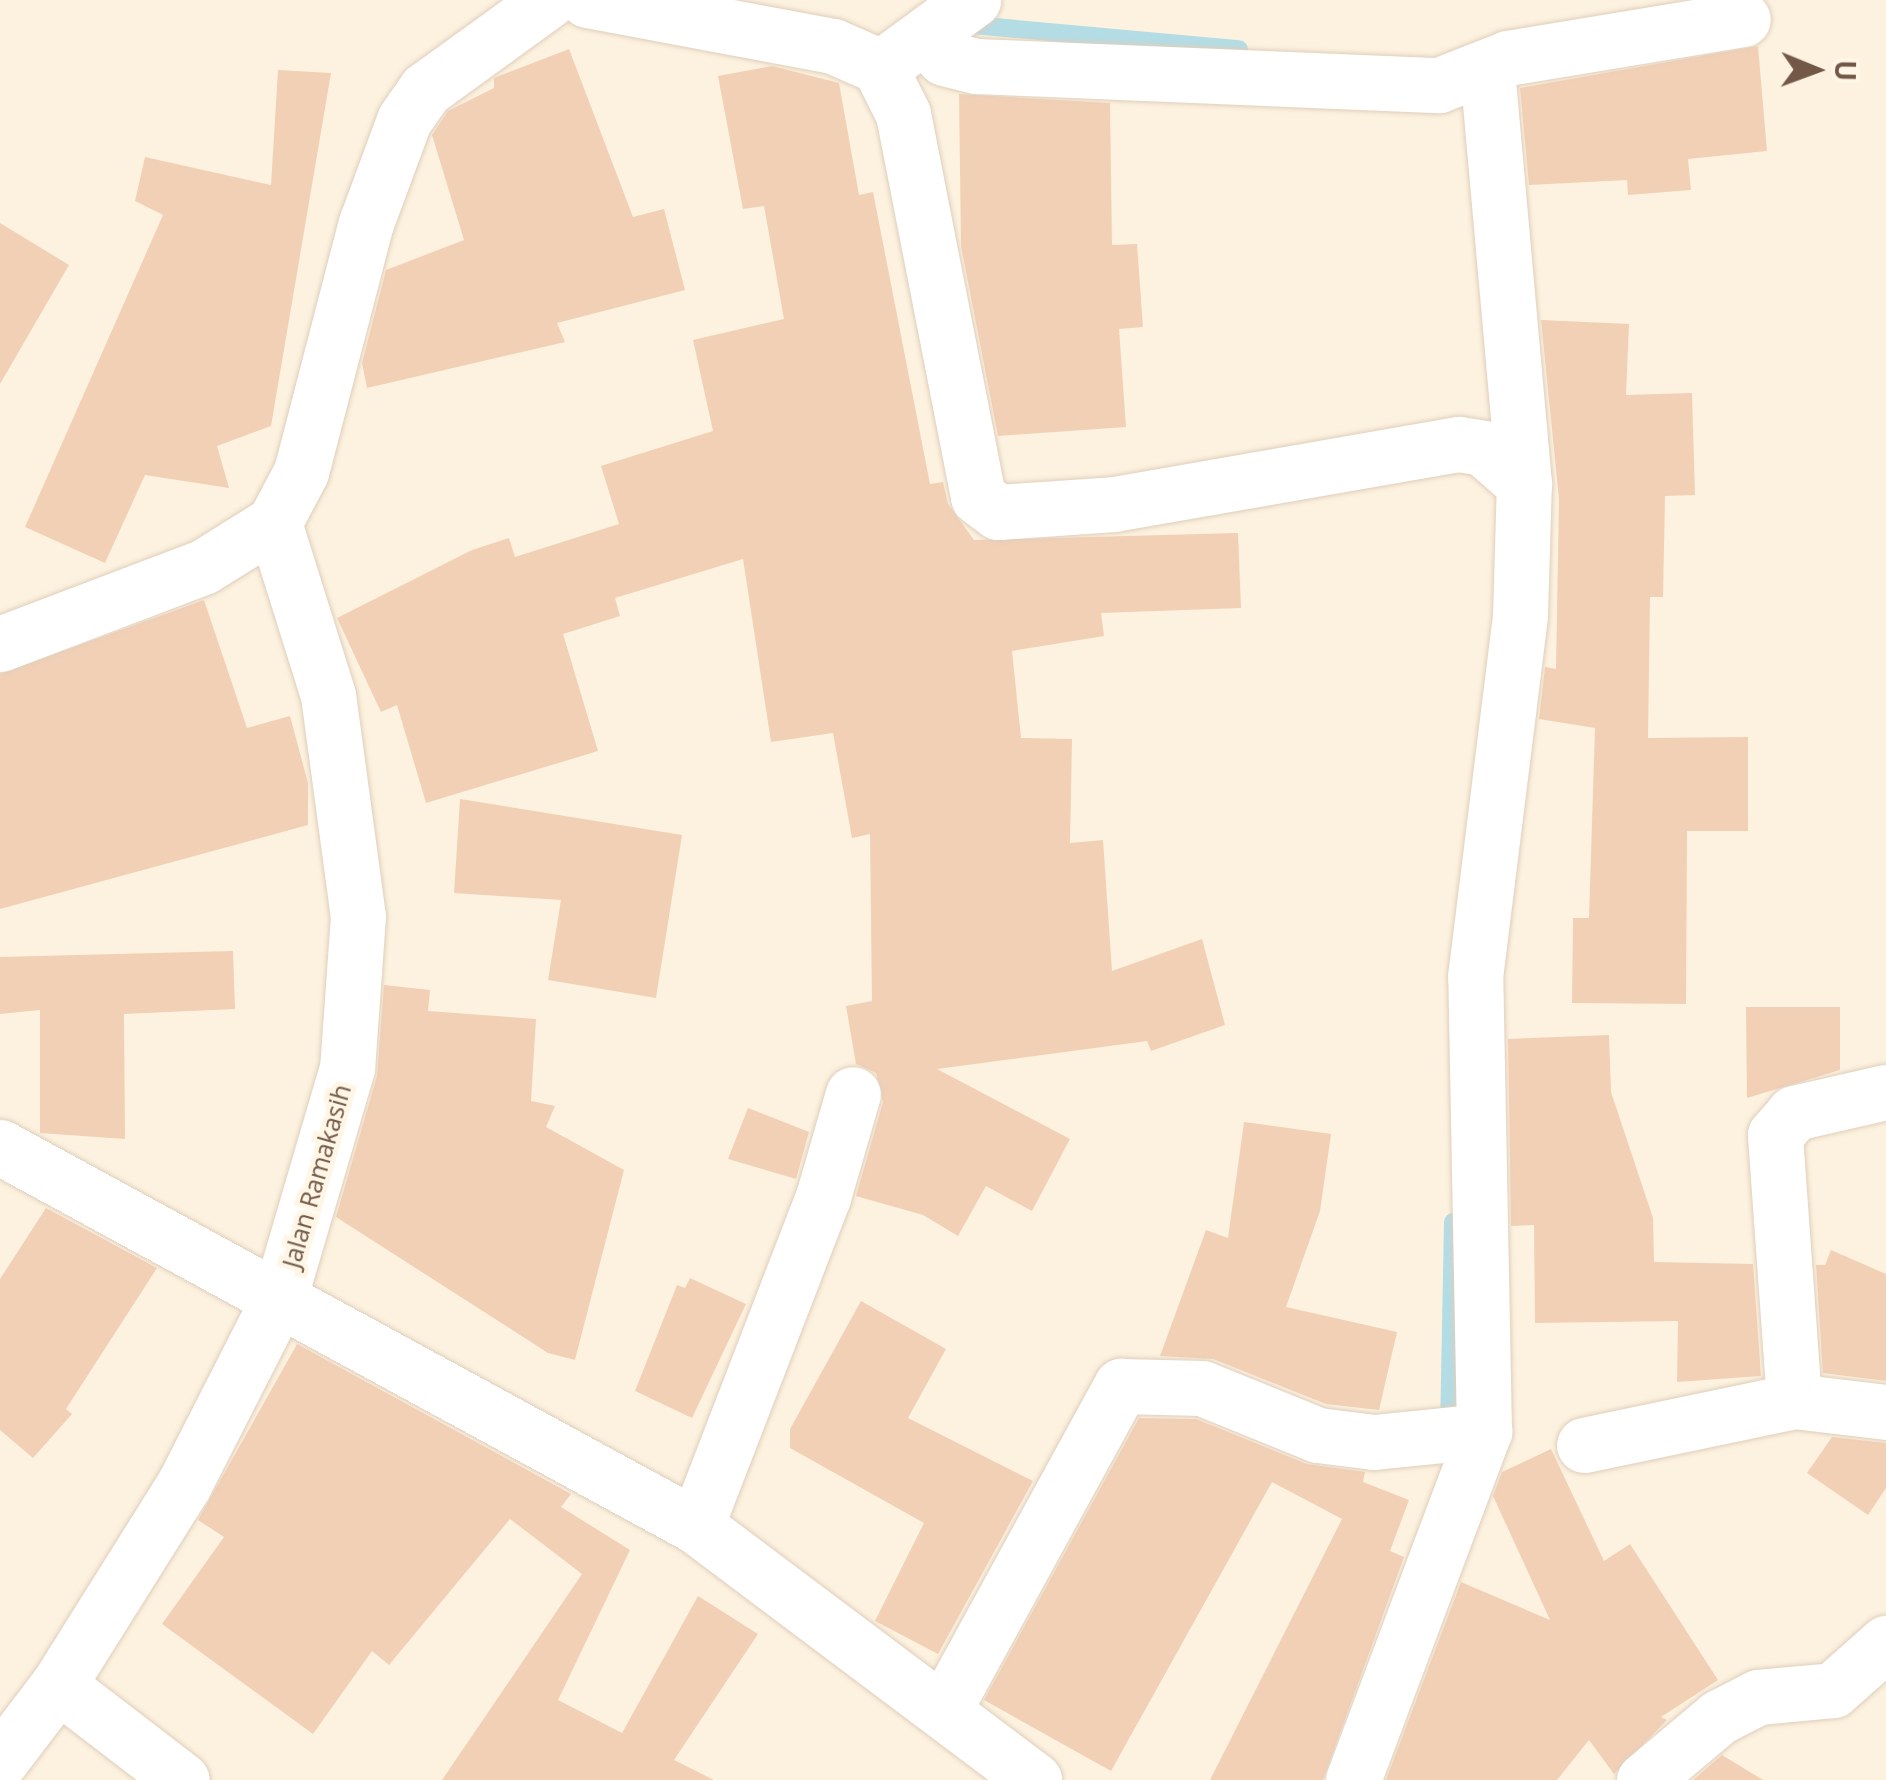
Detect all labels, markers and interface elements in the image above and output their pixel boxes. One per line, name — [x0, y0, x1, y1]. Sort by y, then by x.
north arrow — [1766, 20, 1866, 120]
text: U — [1827, 60, 1865, 81]
street label: Jalan Ramakasih — [275, 1081, 357, 1271]

